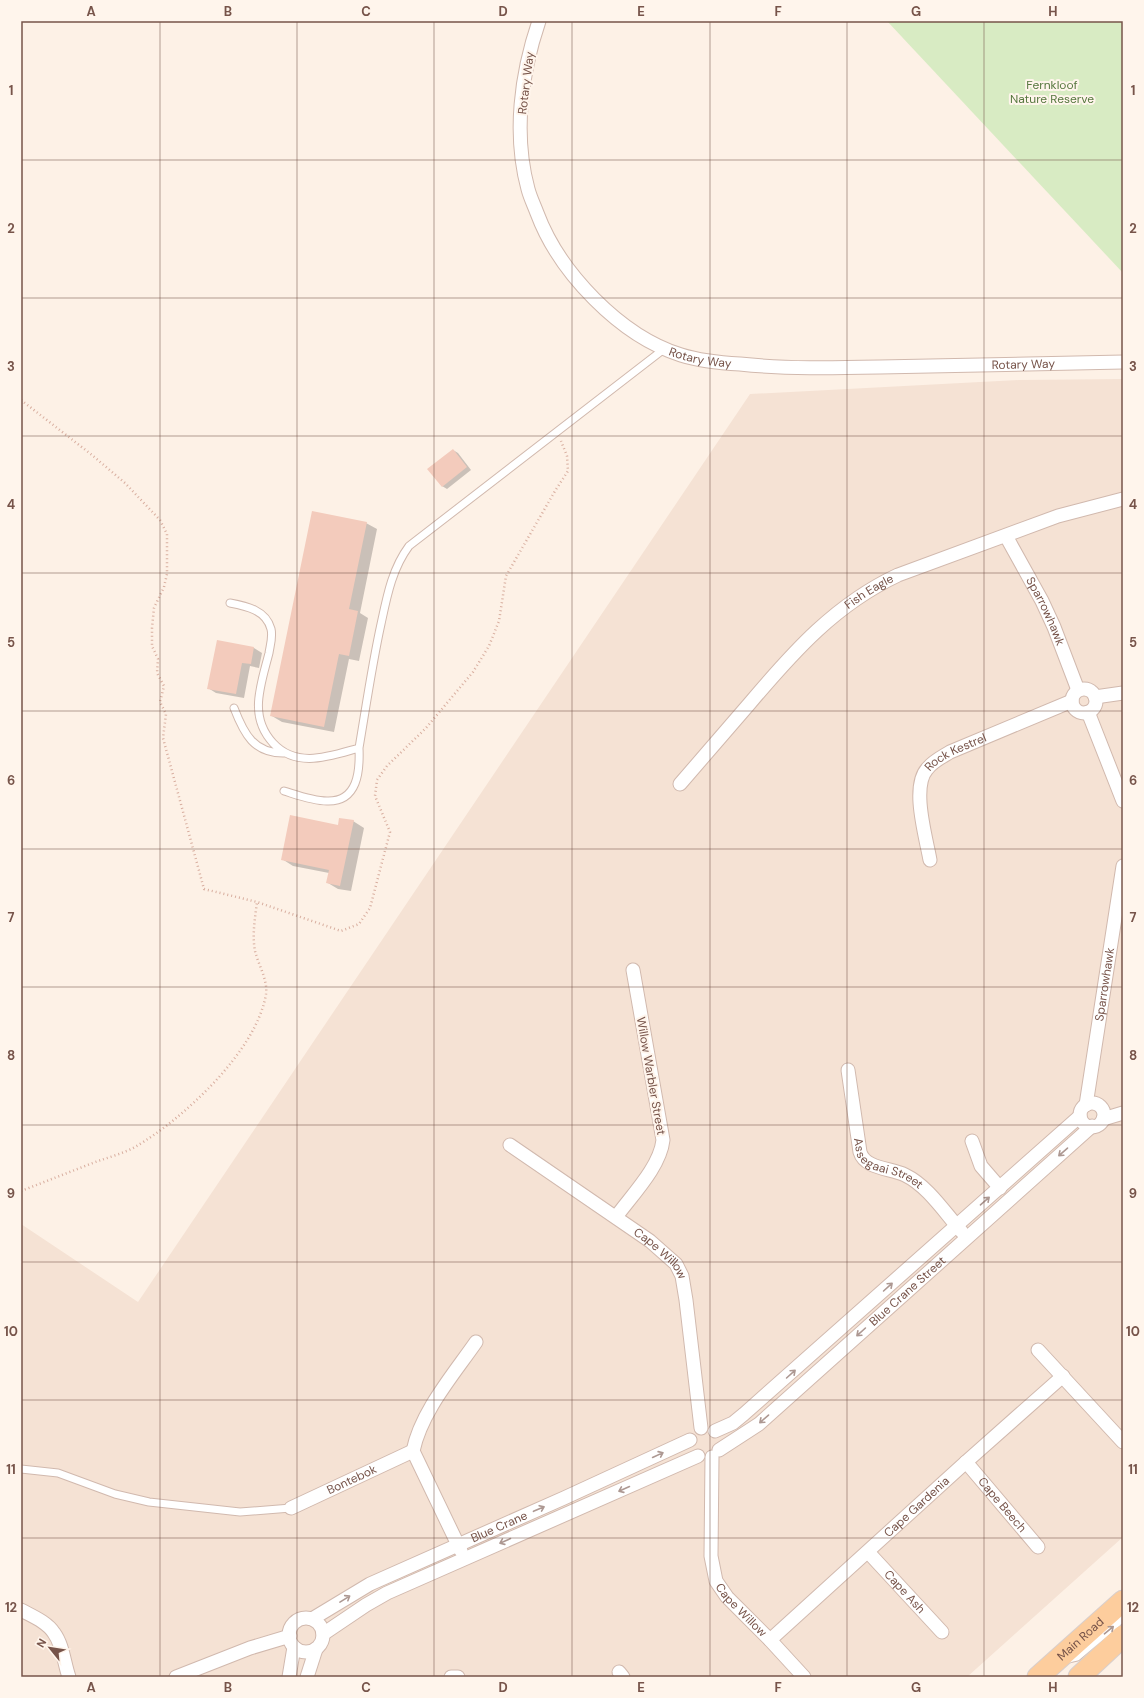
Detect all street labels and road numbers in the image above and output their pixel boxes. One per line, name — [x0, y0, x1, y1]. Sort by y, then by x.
street label: Rotary Way — [514, 50, 538, 115]
street label: Rotary Way — [667, 343, 732, 371]
street label: Rotary Way — [992, 356, 1056, 373]
street label: Fish Eagle — [841, 570, 896, 613]
street label: Sparrowhawk — [1022, 574, 1068, 648]
street label: Rock Kestrel — [921, 730, 989, 774]
street label: Sparrowhawk — [1091, 947, 1118, 1022]
street label: Willow Warbler Street — [633, 1016, 669, 1137]
street label: Assegaai Street — [850, 1137, 927, 1192]
street label: Cape Willow — [631, 1224, 690, 1282]
street label: Blue Crane Street — [866, 1252, 949, 1330]
street label: Bontebok — [324, 1461, 379, 1498]
street label: Cape Gardenia — [880, 1473, 953, 1541]
street label: Cape Beech — [974, 1474, 1030, 1536]
street label: Blue Crane — [468, 1507, 530, 1546]
street label: Cape Ash — [881, 1567, 929, 1617]
street label: Cape Willow — [712, 1580, 770, 1640]
street label: Main Road — [1054, 1614, 1107, 1664]

